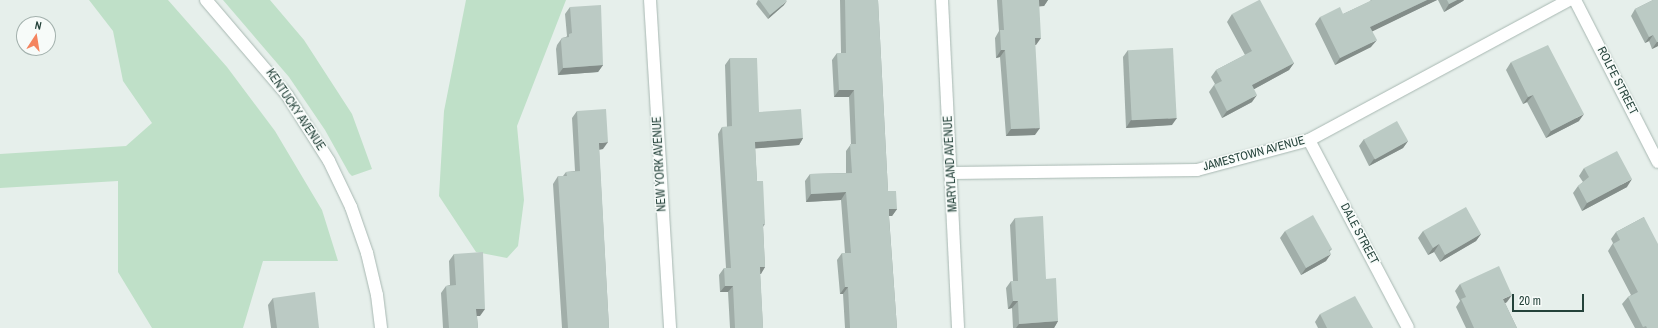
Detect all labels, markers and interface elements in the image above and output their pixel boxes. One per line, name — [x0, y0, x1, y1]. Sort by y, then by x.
north arrow — [16, 16, 56, 56]
text: N — [34, 18, 43, 33]
street label: ROLFE STREET — [1594, 45, 1640, 117]
street label: KENTUCKY AVENUE — [262, 66, 328, 154]
street label: MARYLAND AVENUE — [941, 115, 961, 213]
street label: NEW YORK AVENUE — [650, 116, 670, 212]
street label: JAMESTOWN AVENUE — [1201, 133, 1307, 175]
street label: DALE STREET — [1337, 201, 1381, 267]
scale bar — [1514, 286, 1586, 312]
text: 20 m — [1519, 293, 1541, 309]

